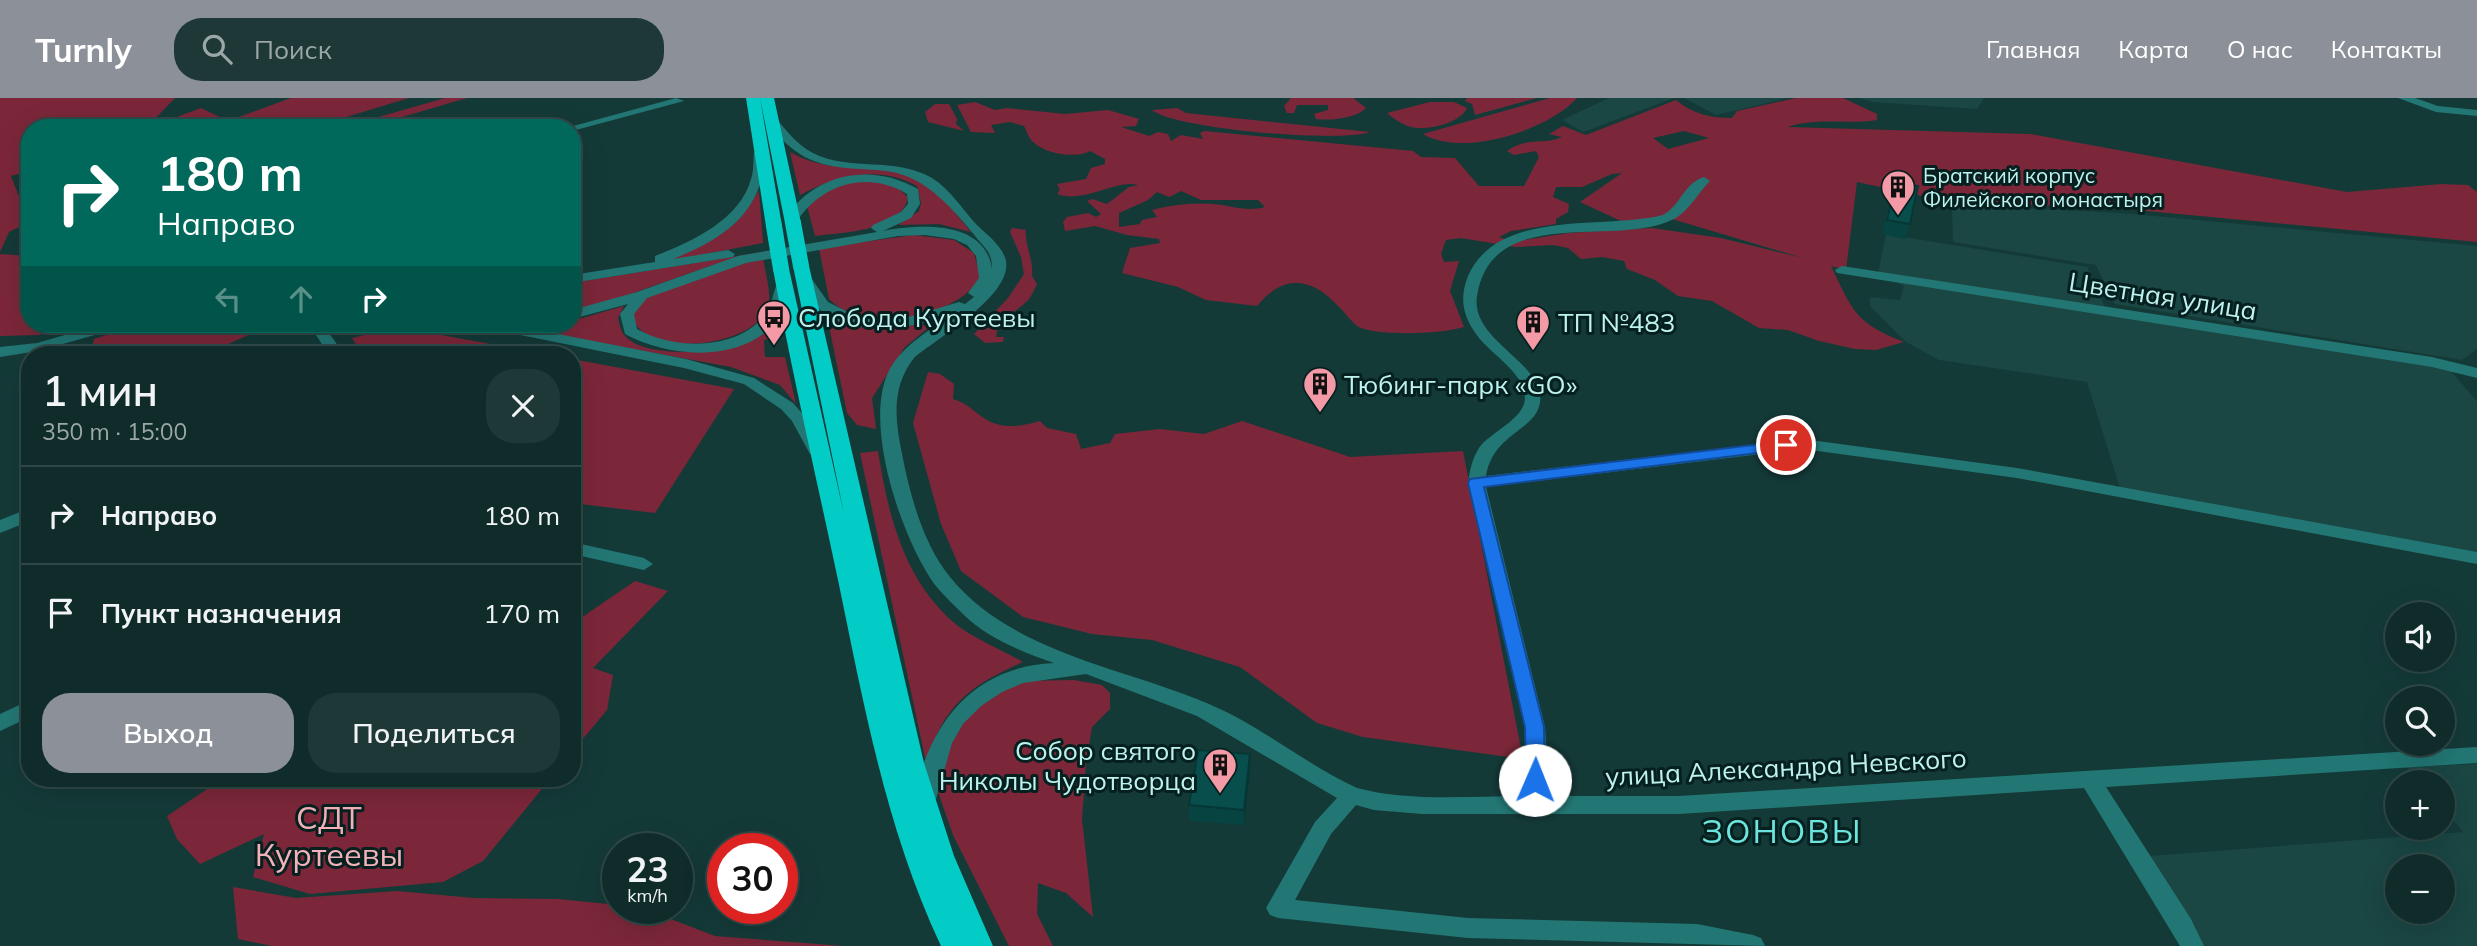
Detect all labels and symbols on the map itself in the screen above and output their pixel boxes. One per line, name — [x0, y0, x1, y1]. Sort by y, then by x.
place label: Братский корпус Филейского монастыря — [1923, 162, 2163, 212]
building icon: Братский корпус Филейского монастыря — [1879, 168, 1917, 217]
street label: Цветная улица — [2067, 265, 2259, 327]
bus stop icon: Слобода Куртеевы — [755, 298, 793, 347]
place label: Слобода Куртеевы — [798, 301, 1036, 334]
building icon: ТП №483 — [1514, 303, 1552, 352]
place label: ТП №483 — [1558, 306, 1675, 339]
building icon: Тюбинг-парк «GO» — [1301, 365, 1339, 414]
place label: Тюбинг-парк «GO» — [1344, 368, 1577, 401]
pin — [1756, 415, 1816, 475]
place label: Собор святого Николы Чудотворца — [939, 734, 1196, 797]
street label: улица Александра Невского — [1604, 741, 1968, 793]
position arrow — [1498, 743, 1572, 817]
building icon: Собор святого Николы Чудотворца — [1201, 746, 1239, 795]
park label: СДТ Куртеевы — [255, 797, 403, 874]
district label: ЗОНОВЫ — [1701, 810, 1863, 851]
speed limit sign: 30 — [707, 833, 798, 924]

